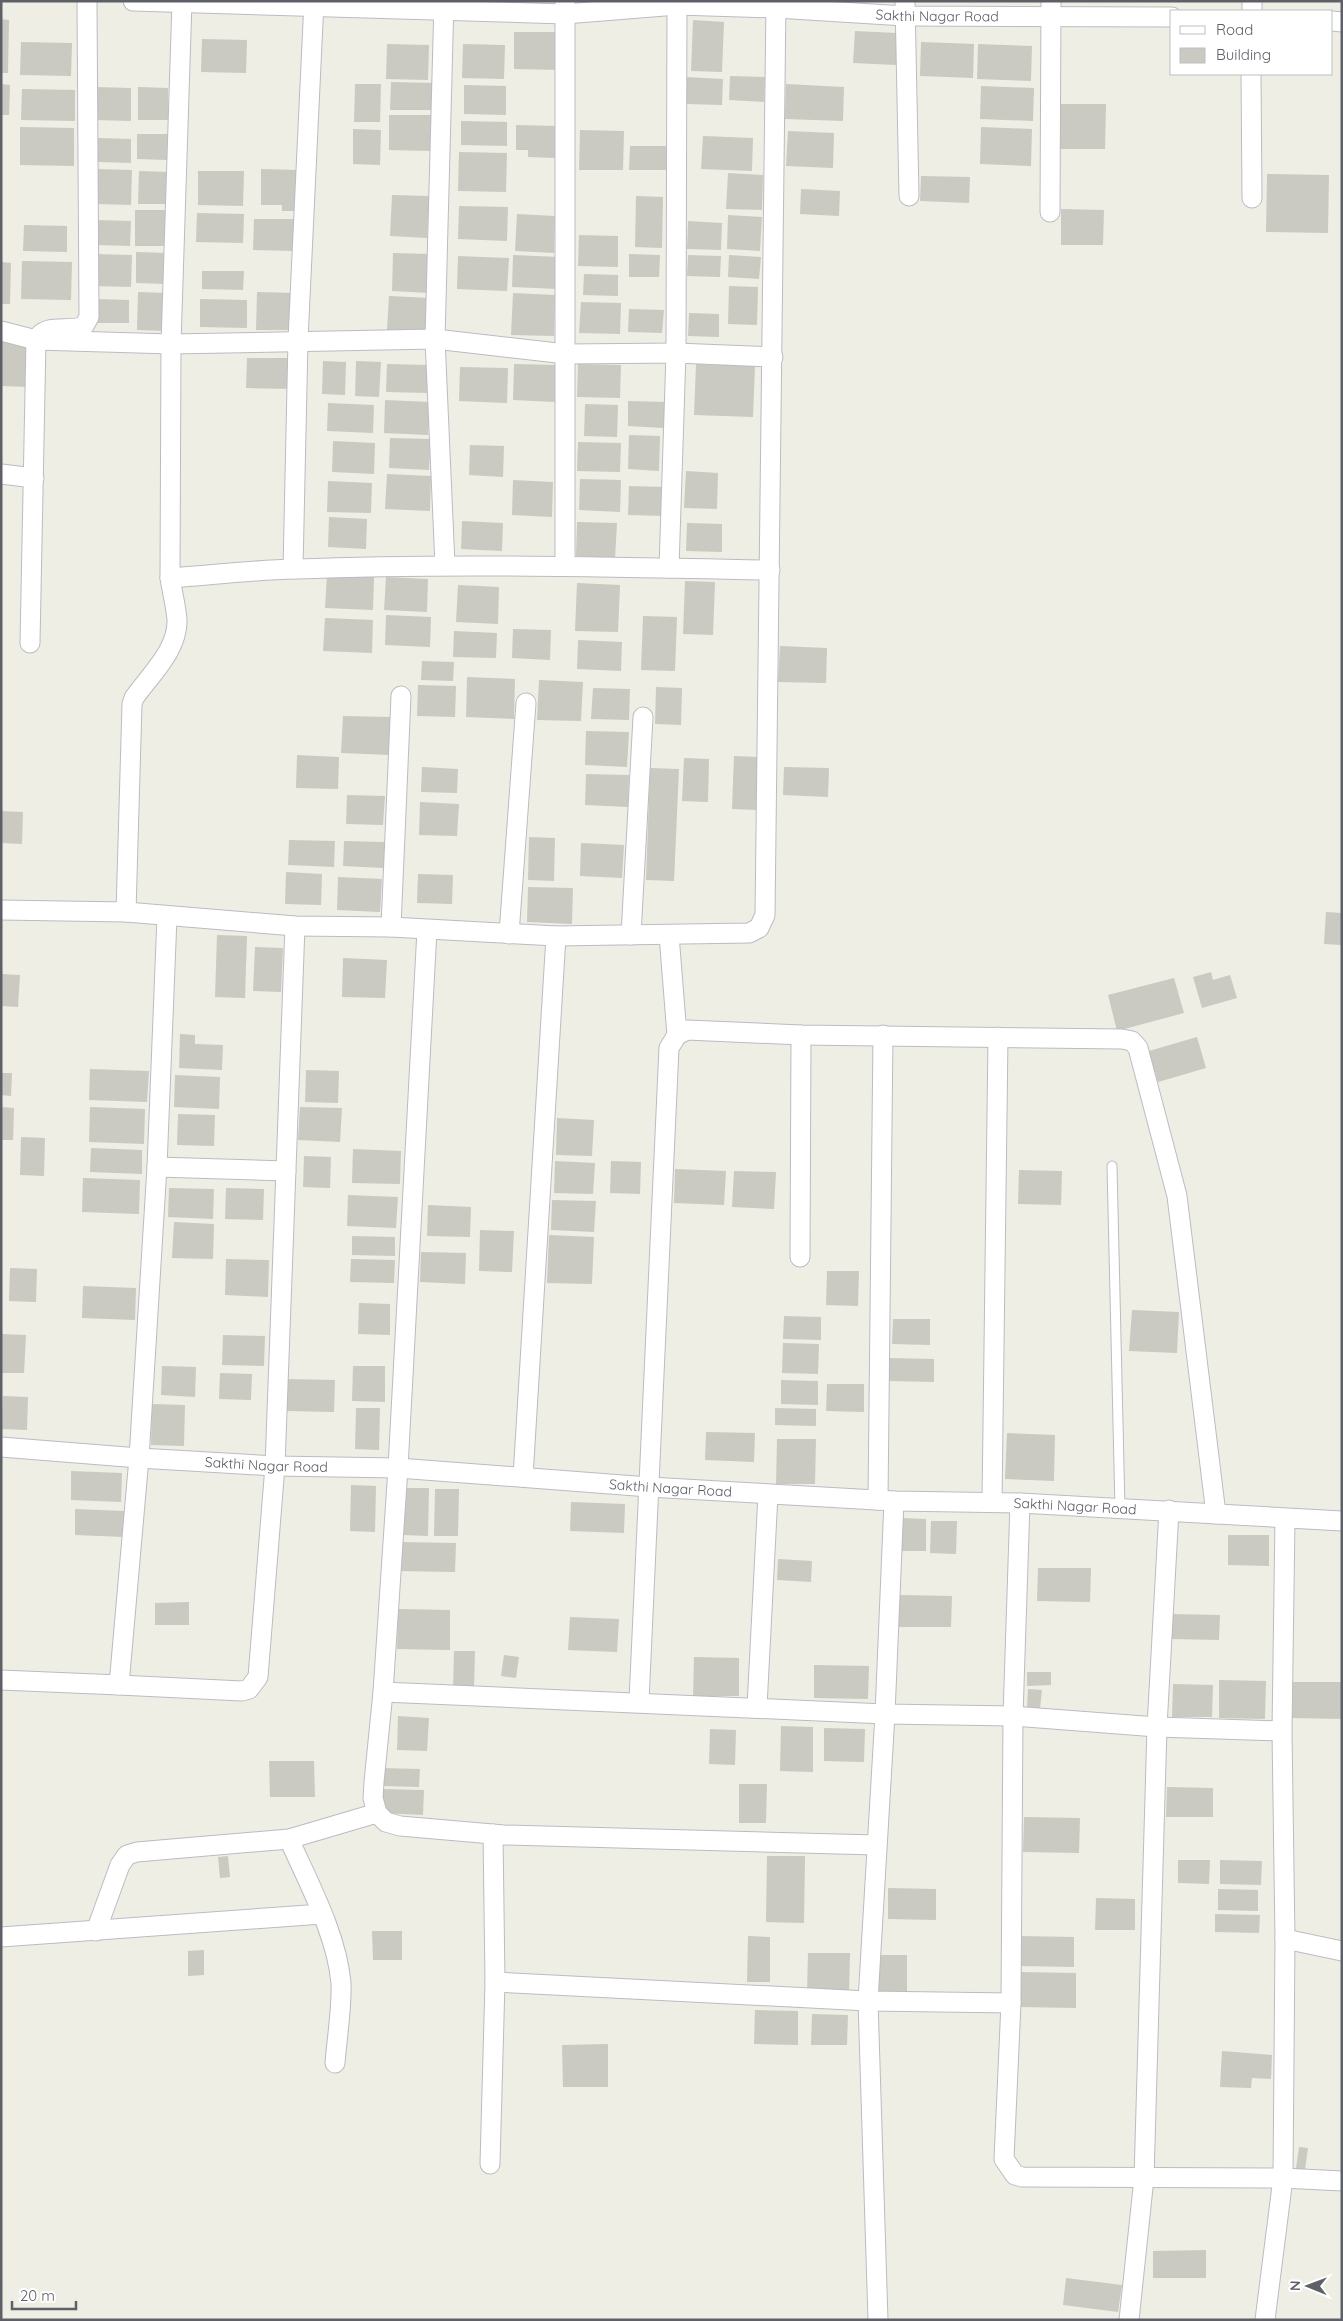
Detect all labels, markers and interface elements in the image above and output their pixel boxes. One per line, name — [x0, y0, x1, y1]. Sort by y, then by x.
street label: Sakthi Nagar Road — [875, 5, 999, 25]
legend — [1170, 10, 1333, 75]
text: Road — [1216, 20, 1253, 39]
text: Building — [1216, 45, 1271, 64]
street label: Sakthi Nagar Road — [204, 1453, 328, 1476]
street label: Sakthi Nagar Road — [608, 1475, 733, 1501]
street label: Sakthi Nagar Road — [1013, 1494, 1137, 1519]
north arrow — [1283, 2261, 1333, 2311]
scale bar — [12, 2278, 76, 2310]
text: N — [1286, 2280, 1304, 2291]
text: 20 m — [20, 2286, 55, 2305]

